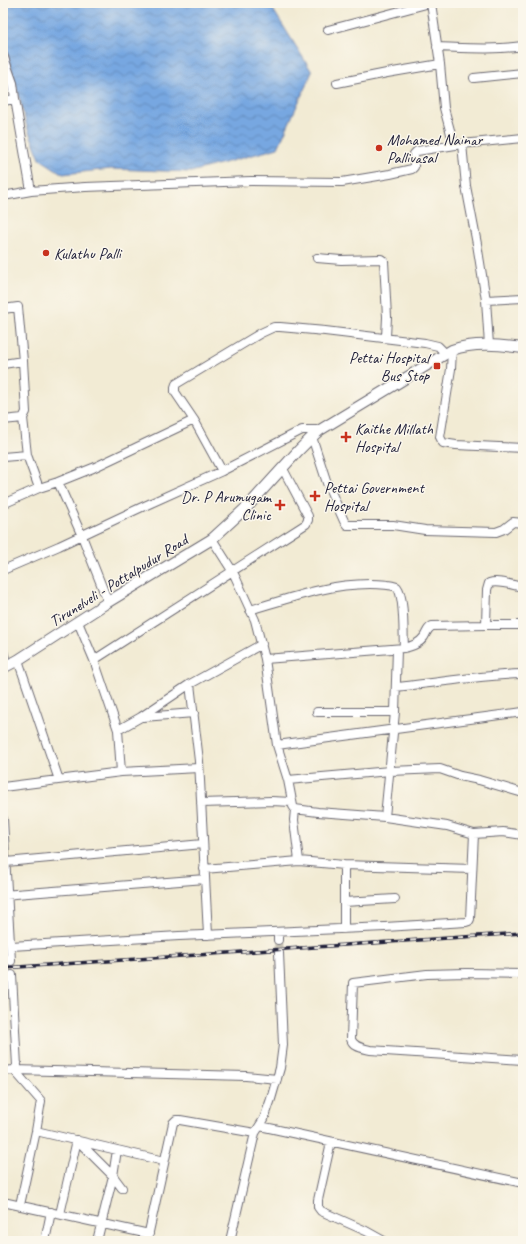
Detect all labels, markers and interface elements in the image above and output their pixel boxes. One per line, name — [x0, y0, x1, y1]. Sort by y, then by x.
place label: Mohamed Nainar Pallivasal — [387, 130, 483, 168]
marker: Mohamed Nainar Pallivasal — [374, 143, 384, 153]
place label: Kulathu Palli — [54, 244, 123, 264]
marker: Kulathu Palli — [41, 248, 51, 258]
place label: Pettai Hospital Bus Stop — [349, 348, 432, 386]
marker: Pettai Hospital Bus Stop — [432, 361, 442, 371]
place label: Kaithe Millath Hospital — [355, 419, 434, 457]
marker: Kaithe Millath Hospital — [340, 431, 352, 443]
place label: Pettai Government Hospital — [324, 478, 425, 516]
place label: Dr. P Arumugam Clinic — [181, 487, 273, 525]
marker: Pettai Government Hospital — [309, 490, 321, 502]
marker: Dr. P Arumugam Clinic — [274, 499, 286, 511]
street label: Tirunelveli - Pottalpudur Road — [46, 529, 194, 632]

